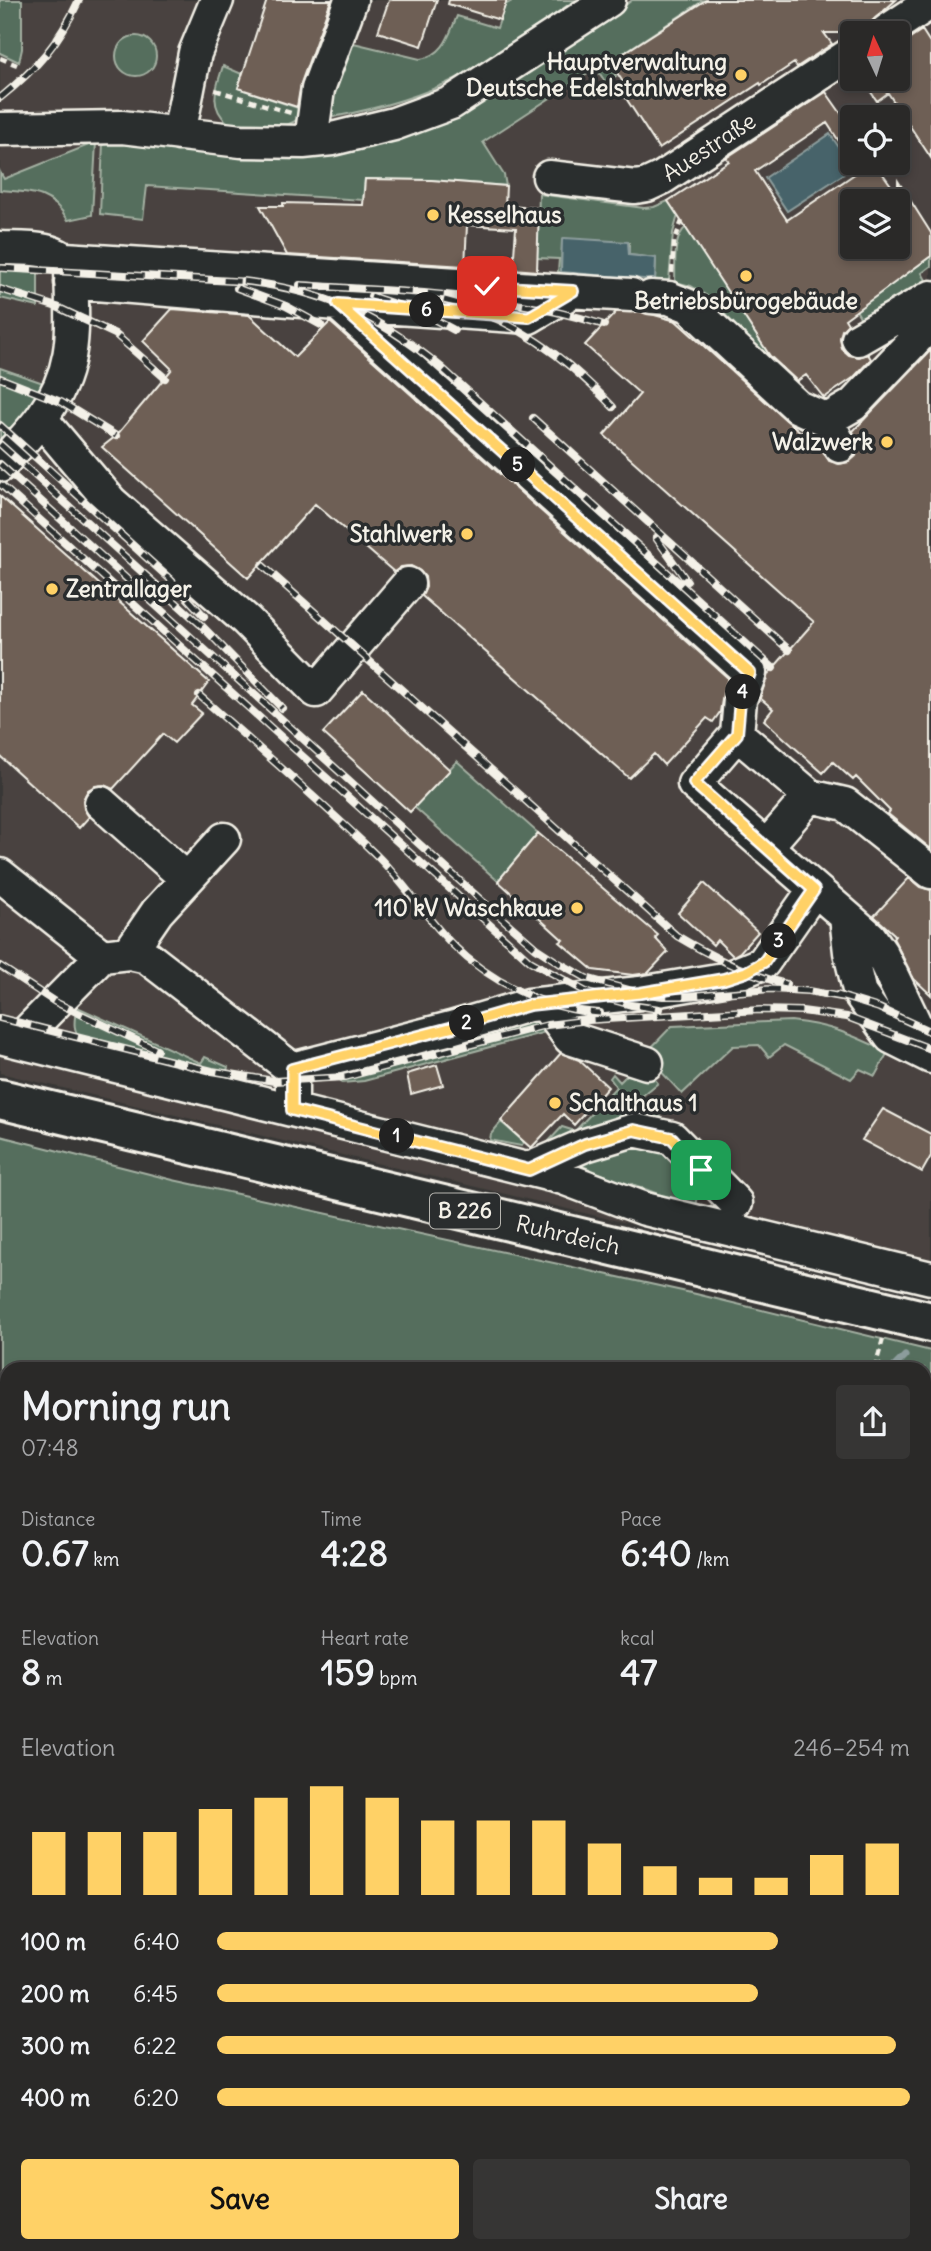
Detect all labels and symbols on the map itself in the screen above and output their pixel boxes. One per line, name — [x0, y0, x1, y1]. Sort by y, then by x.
north arrow — [840, 21, 910, 91]
place label: Hauptverwaltung Deutsche Edelstahlwerke — [466, 47, 727, 102]
marker: Hauptverwaltung Deutsche Edelstahlwerke — [733, 67, 749, 83]
street label: Auestraße — [656, 106, 761, 188]
place label: Kesselhaus — [447, 200, 562, 229]
marker: Kesselhaus — [425, 207, 441, 223]
pin — [457, 256, 517, 316]
marker: Betriebsbürogebäude — [738, 268, 754, 284]
place label: Betriebsbürogebäude — [634, 286, 858, 315]
pin: 6 — [410, 292, 444, 328]
place label: Walzwerk — [772, 427, 873, 456]
marker: Walzwerk — [879, 434, 895, 450]
pin: 5 — [500, 448, 536, 482]
place label: Stahlwerk — [350, 519, 453, 548]
marker: Stahlwerk — [459, 526, 475, 542]
place label: Zentrallager — [66, 574, 192, 603]
marker: Zentrallager — [44, 581, 60, 597]
pin: 4 — [726, 674, 760, 710]
place label: 110 kV Waschkaue — [374, 893, 563, 922]
marker: 110 kV Waschkaue — [569, 900, 585, 916]
pin: 3 — [762, 923, 796, 958]
pin: 2 — [449, 1006, 484, 1040]
place label: Schalthaus 1 — [569, 1088, 698, 1117]
marker: Schalthaus 1 — [547, 1095, 563, 1111]
pin: 1 — [380, 1118, 414, 1154]
pin — [671, 1140, 731, 1200]
road number: B 226 — [430, 1194, 500, 1228]
street label: Ruhrdeich — [513, 1208, 623, 1261]

